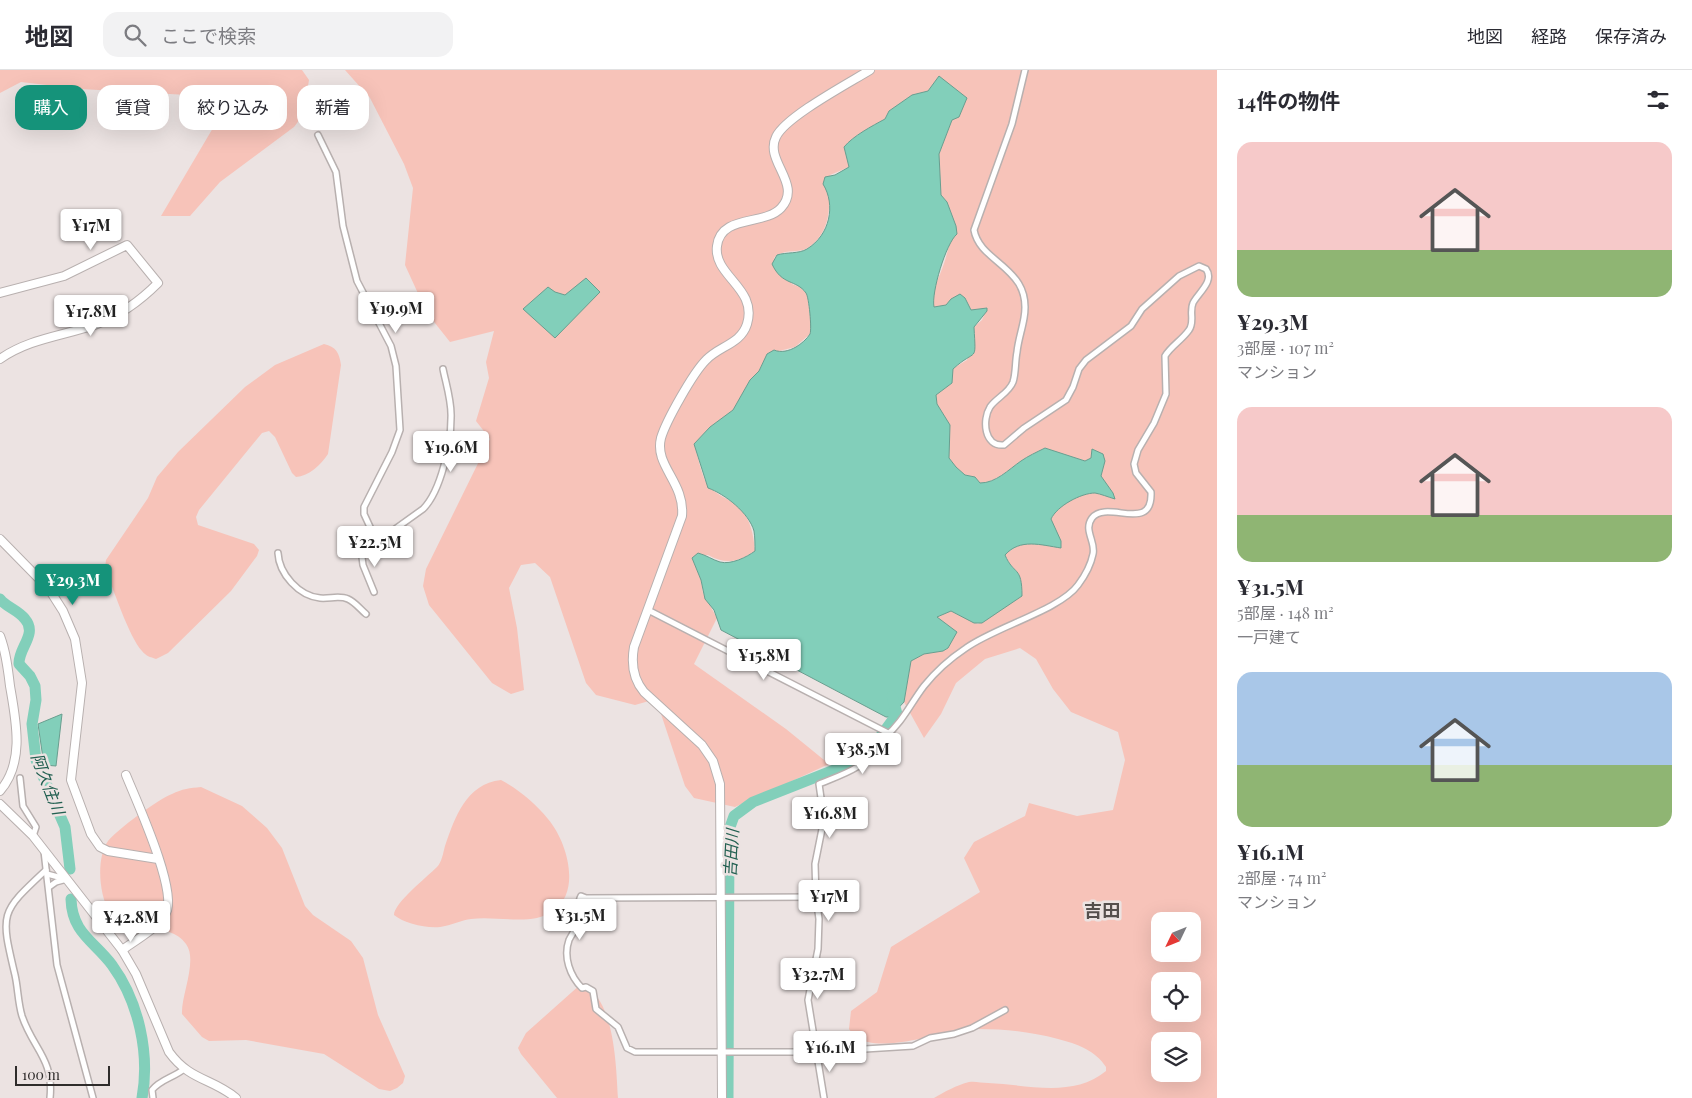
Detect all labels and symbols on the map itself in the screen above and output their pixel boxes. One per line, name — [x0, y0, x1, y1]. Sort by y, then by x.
pin: ¥17M — [61, 208, 121, 251]
pin: ¥19.9M — [355, 292, 437, 334]
pin: ¥17.8M — [50, 294, 132, 337]
pin: ¥19.6M — [410, 430, 492, 473]
pin: ¥22.5M — [334, 526, 416, 568]
pin: ¥29.3M — [32, 564, 114, 606]
pin: ¥15.8M — [723, 638, 805, 681]
pin: ¥38.5M — [822, 732, 904, 775]
water label: 阿久住川 — [27, 750, 70, 819]
pin: ¥16.8M — [789, 796, 871, 839]
water label: 吉田川 — [719, 826, 742, 877]
pin: ¥17M — [799, 880, 859, 922]
pin: ¥31.5M — [539, 898, 621, 941]
district label: 吉田 — [1084, 898, 1120, 922]
pin: ¥42.8M — [90, 900, 172, 943]
north arrow — [1151, 912, 1201, 962]
pin: ¥32.7M — [777, 958, 859, 1000]
pin: ¥16.1M — [789, 1030, 871, 1073]
scale bar — [15, 1063, 110, 1086]

